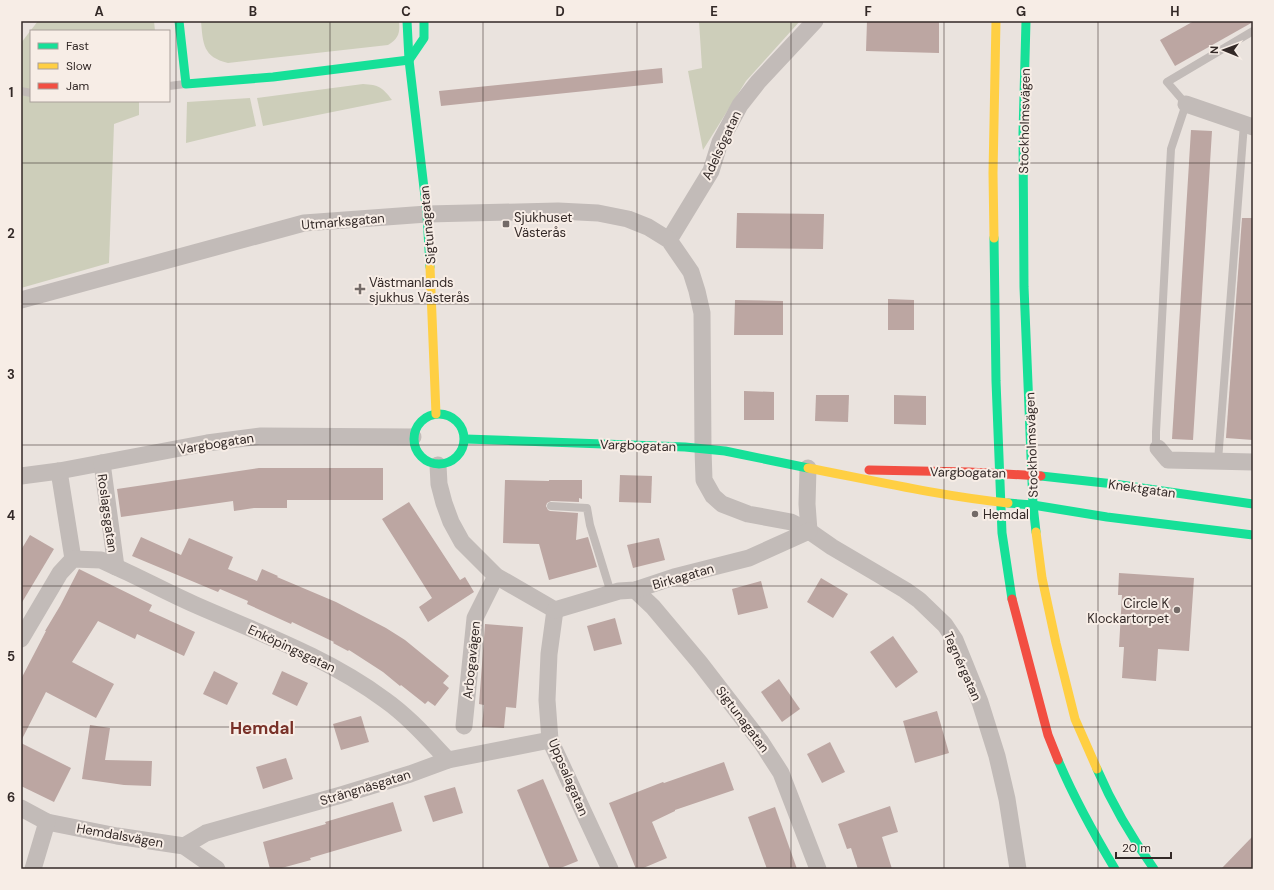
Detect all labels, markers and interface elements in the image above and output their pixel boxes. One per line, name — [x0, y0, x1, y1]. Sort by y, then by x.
text: A — [94, 3, 104, 20]
text: B — [249, 3, 257, 20]
text: C — [401, 3, 411, 20]
text: D — [555, 3, 565, 20]
text: E — [710, 3, 718, 20]
text: F — [864, 3, 872, 20]
text: G — [1016, 3, 1026, 20]
text: H — [1170, 3, 1180, 20]
legend — [30, 30, 170, 102]
north arrow — [1204, 30, 1244, 70]
text: Fast — [66, 38, 89, 54]
text: N — [1207, 46, 1221, 54]
text: Slow — [66, 58, 92, 74]
street label: Stockholmsvägen — [1015, 68, 1034, 174]
text: Jam — [66, 78, 89, 94]
text: 1 — [9, 84, 13, 101]
street label: Adelsögatan — [698, 108, 745, 183]
street label: Sigtunagatan — [416, 185, 439, 265]
street label: Utmarksgatan — [301, 209, 385, 234]
place label: Sjukhuset Västerås — [514, 209, 572, 241]
marker: Sjukhuset Västerås — [501, 219, 511, 229]
text: 2 — [7, 225, 15, 242]
place label: Västmanlands sjukhus Västerås — [369, 274, 470, 306]
marker: Västmanlands sjukhus Västerås — [354, 283, 366, 295]
text: 3 — [7, 366, 15, 383]
street label: Stockholmsvägen — [1021, 392, 1042, 498]
street label: Vargbogatan — [177, 429, 255, 458]
street label: Vargbogatan — [600, 436, 676, 455]
street label: Vargbogatan — [930, 463, 1006, 482]
street label: Roslagsgatan — [94, 473, 121, 553]
street label: Knektgatan — [1107, 475, 1177, 502]
place label: Hemdal — [983, 506, 1029, 523]
text: 4 — [7, 507, 15, 524]
marker: Hemdal — [970, 509, 980, 519]
street label: Birkagatan — [650, 560, 716, 593]
place label: Circle K Klockartorpet — [1087, 595, 1169, 627]
marker: Circle K Klockartorpet — [1172, 605, 1182, 615]
street label: Arbogavägen — [459, 620, 484, 700]
street label: Enköpingsgatan — [245, 621, 338, 676]
street label: Tegnérgatan — [940, 629, 985, 703]
text: 5 — [7, 648, 15, 665]
street label: Sigtunagatan — [712, 683, 773, 756]
district label: Hemdal — [230, 717, 294, 739]
street label: Uppsalagatan — [545, 736, 592, 818]
street label: Strängnäsgatan — [318, 766, 413, 809]
text: 6 — [7, 789, 15, 806]
street label: Hemdalsvägen — [75, 820, 165, 851]
scale bar — [1116, 834, 1171, 860]
text: 20 m — [1122, 840, 1151, 856]

